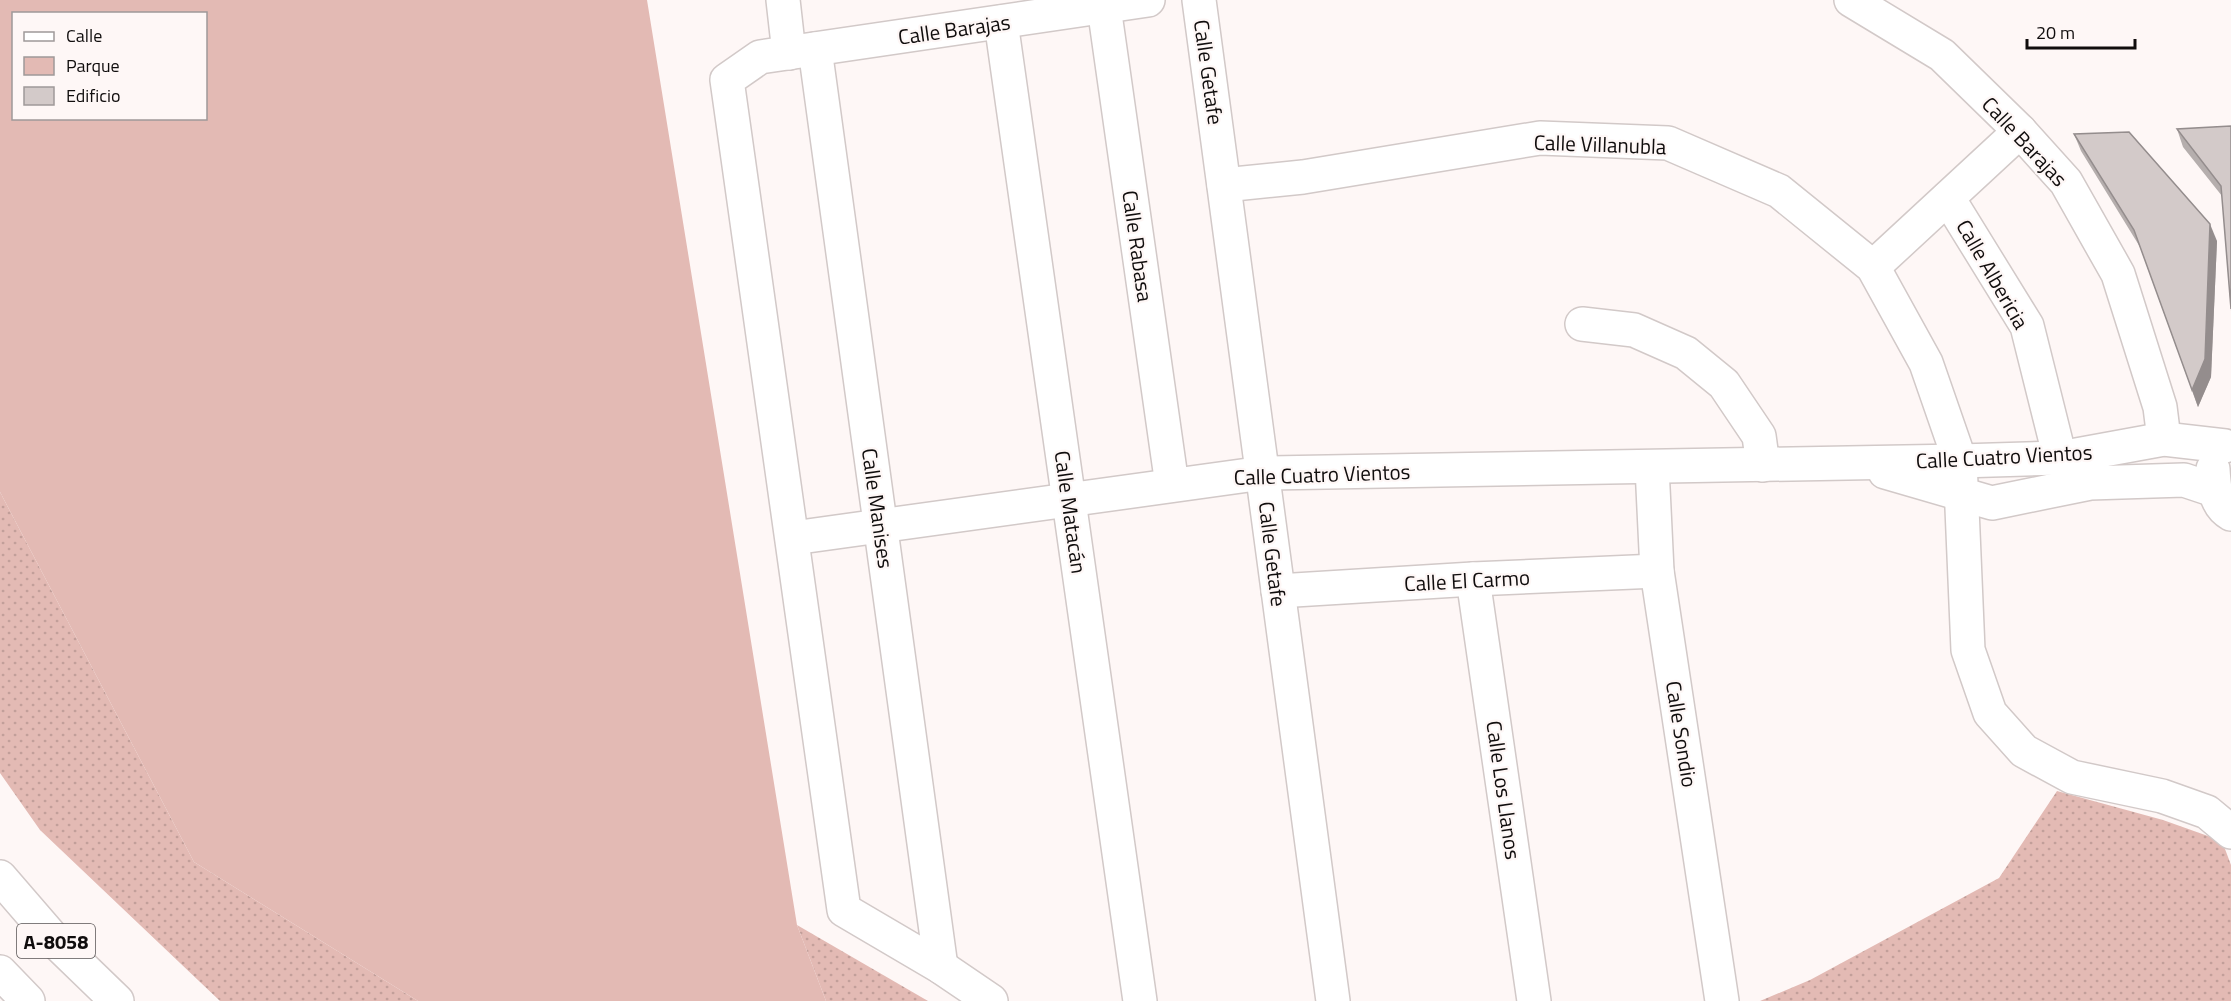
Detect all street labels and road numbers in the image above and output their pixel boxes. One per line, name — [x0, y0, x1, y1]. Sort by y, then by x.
street label: Calle Barajas — [896, 5, 1012, 53]
street label: Calle Getafe — [1186, 17, 1232, 127]
street label: Calle Barajas — [1975, 89, 2075, 193]
street label: Calle Villanubla — [1533, 126, 1667, 162]
street label: Calle Rabasa — [1114, 188, 1162, 304]
street label: Calle Albericia — [1949, 213, 2038, 335]
street label: Calle Cuatro Vientos — [1915, 435, 2093, 477]
street label: Calle Manises — [854, 446, 902, 570]
street label: Calle Matacán — [1047, 448, 1095, 576]
street label: Calle Cuatro Vientos — [1233, 455, 1411, 493]
street label: Calle Getafe — [1251, 500, 1295, 608]
street label: Calle El Carmo — [1403, 561, 1531, 599]
street label: Calle Sondio — [1658, 678, 1706, 790]
street label: Calle Los Llanos — [1478, 719, 1530, 861]
road number: A-8058 — [17, 924, 95, 958]

